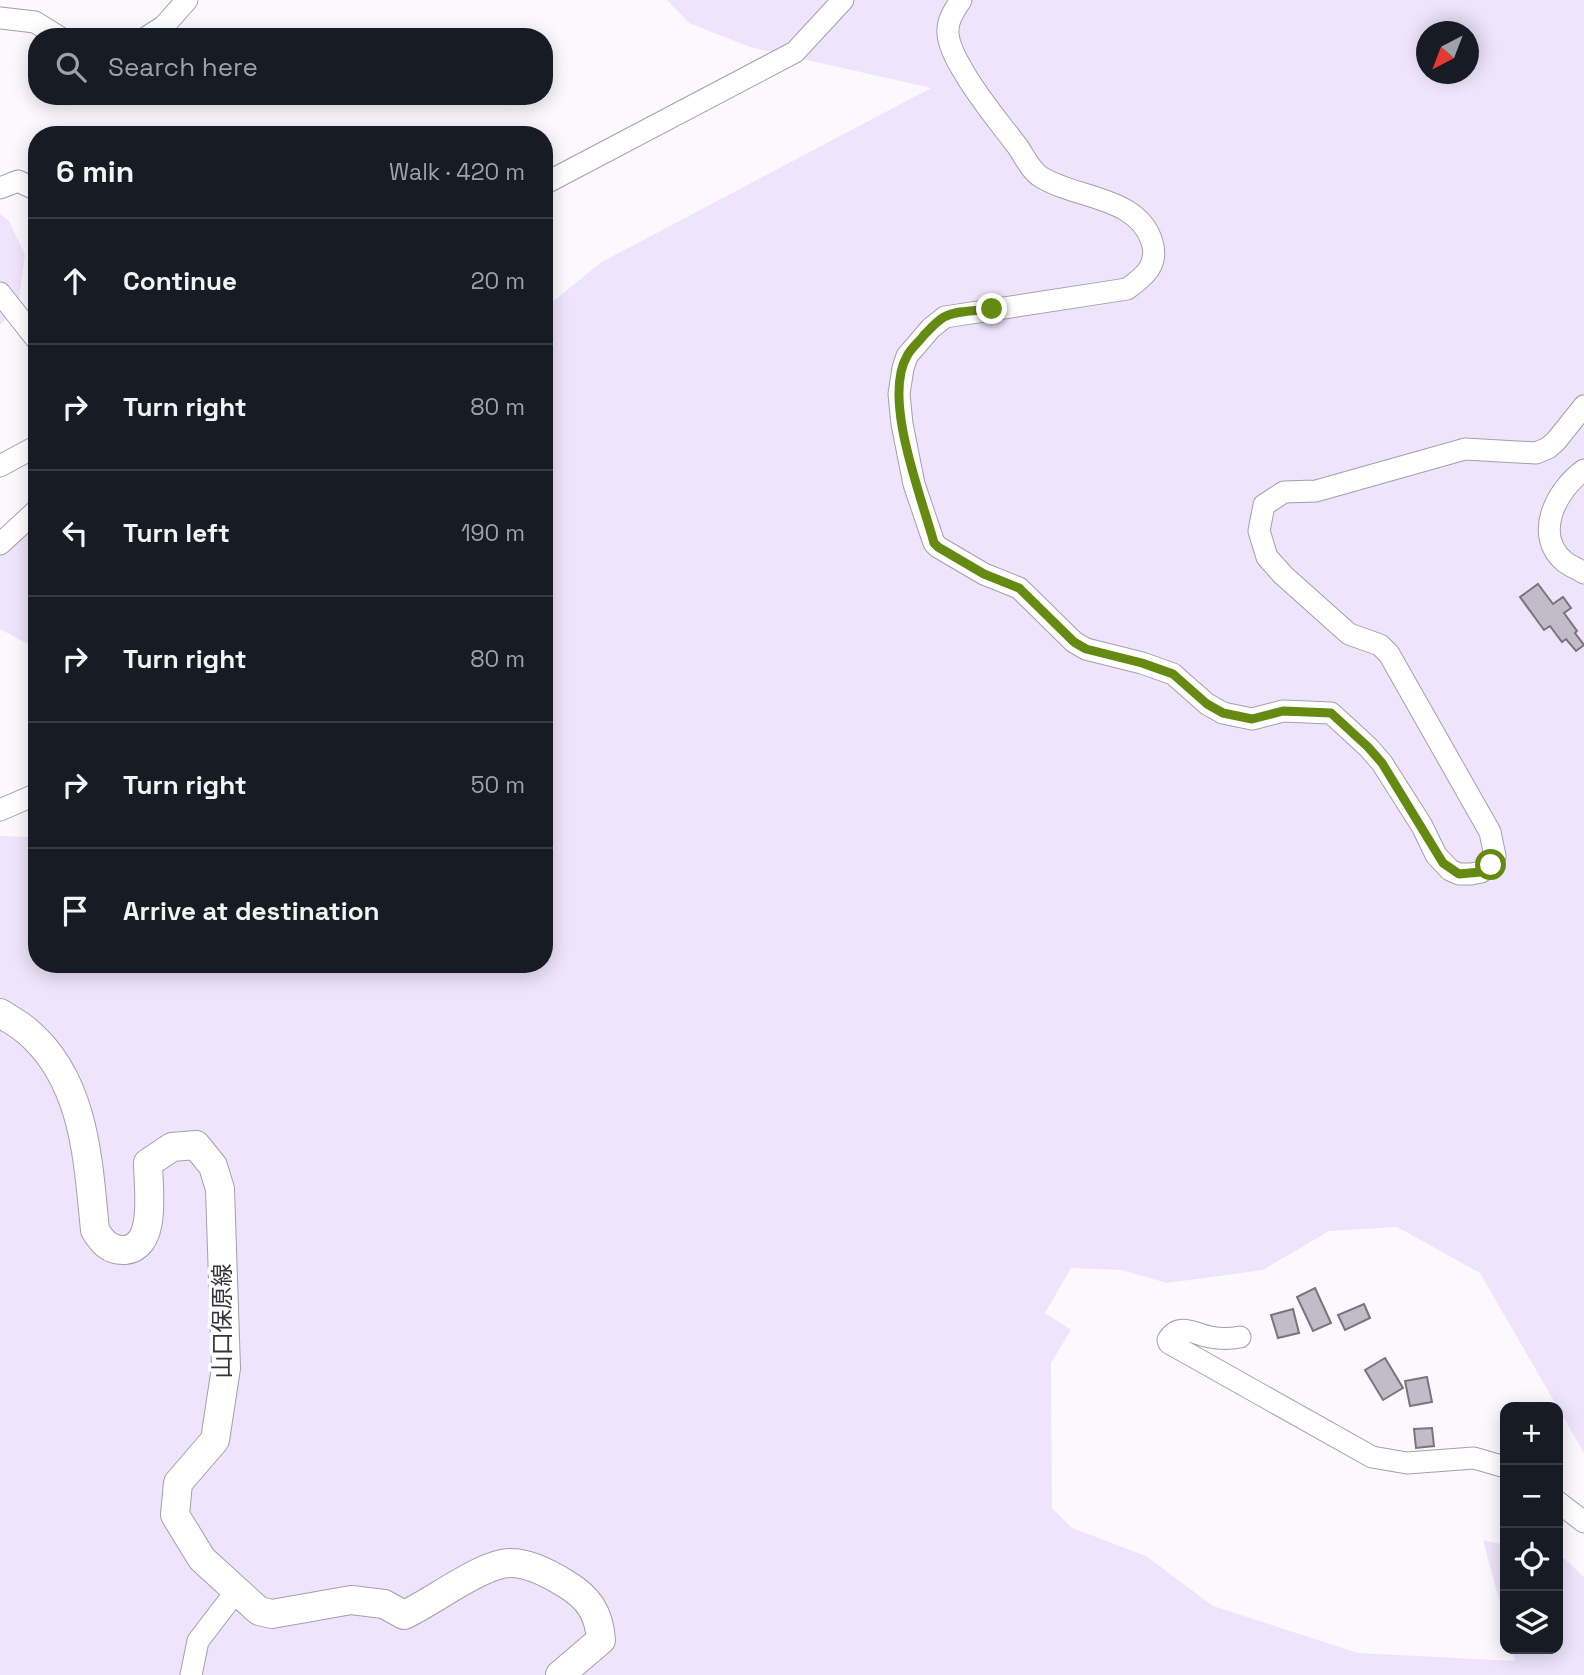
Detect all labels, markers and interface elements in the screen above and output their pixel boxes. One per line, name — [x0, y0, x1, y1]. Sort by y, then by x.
north arrow — [1416, 21, 1479, 84]
search box — [28, 28, 553, 105]
icon: search — [52, 48, 90, 86]
text: Search here — [108, 50, 258, 84]
text: 6 min — [56, 152, 134, 191]
text: Walk · 420 m — [389, 157, 525, 187]
icon: ahead — [56, 262, 94, 300]
text: Continue — [123, 264, 237, 298]
text: 20 m — [471, 266, 525, 296]
route end — [976, 293, 1007, 324]
icon: right — [56, 388, 94, 426]
text: Turn right — [123, 390, 247, 424]
text: 80 m — [470, 392, 525, 422]
icon: left — [56, 514, 94, 552]
text: Turn left — [123, 516, 230, 550]
text: 190 m — [461, 518, 525, 548]
icon: right — [56, 640, 94, 678]
text: Turn right — [123, 642, 247, 676]
text: 80 m — [470, 644, 525, 674]
icon: right — [56, 766, 94, 804]
text: Turn right — [123, 768, 247, 802]
text: 50 m — [471, 770, 525, 800]
route start — [1475, 849, 1506, 880]
icon: arrive — [56, 892, 94, 930]
text: Arrive at destination — [123, 894, 380, 928]
street label: 山口保原線 — [207, 1264, 237, 1379]
map controls — [1500, 1402, 1563, 1654]
button: + — [1500, 1402, 1563, 1465]
button: − — [1500, 1465, 1563, 1528]
button: locate — [1500, 1528, 1563, 1591]
button: layers — [1500, 1591, 1563, 1654]

